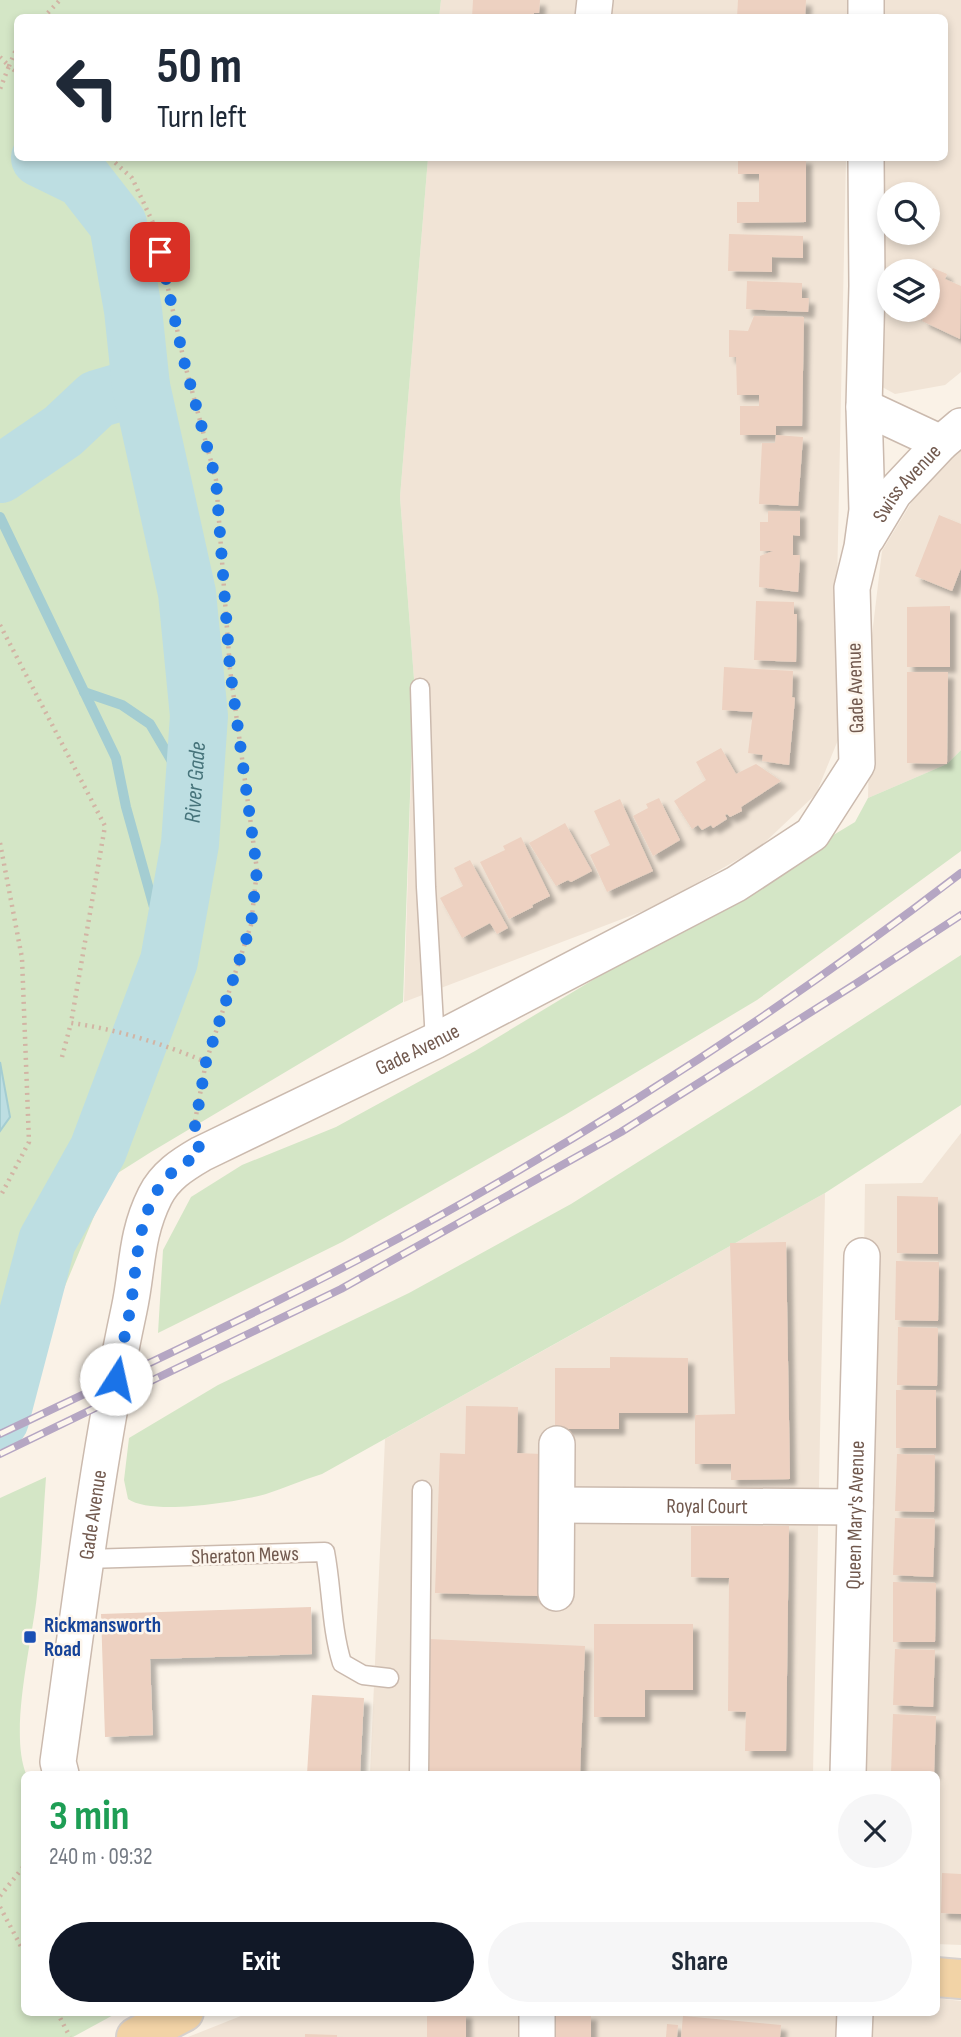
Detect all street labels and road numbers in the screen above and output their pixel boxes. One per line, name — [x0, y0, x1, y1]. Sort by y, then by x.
street label: Swiss Avenue — [867, 439, 946, 527]
street label: Gade Avenue — [841, 642, 870, 734]
street label: Gade Avenue — [371, 1019, 464, 1081]
street label: Queen Mary's Avenue — [841, 1440, 870, 1590]
street label: Gade Avenue — [74, 1468, 112, 1561]
street label: Royal Court — [666, 1494, 748, 1519]
street label: Sheraton Mews — [191, 1541, 299, 1570]

